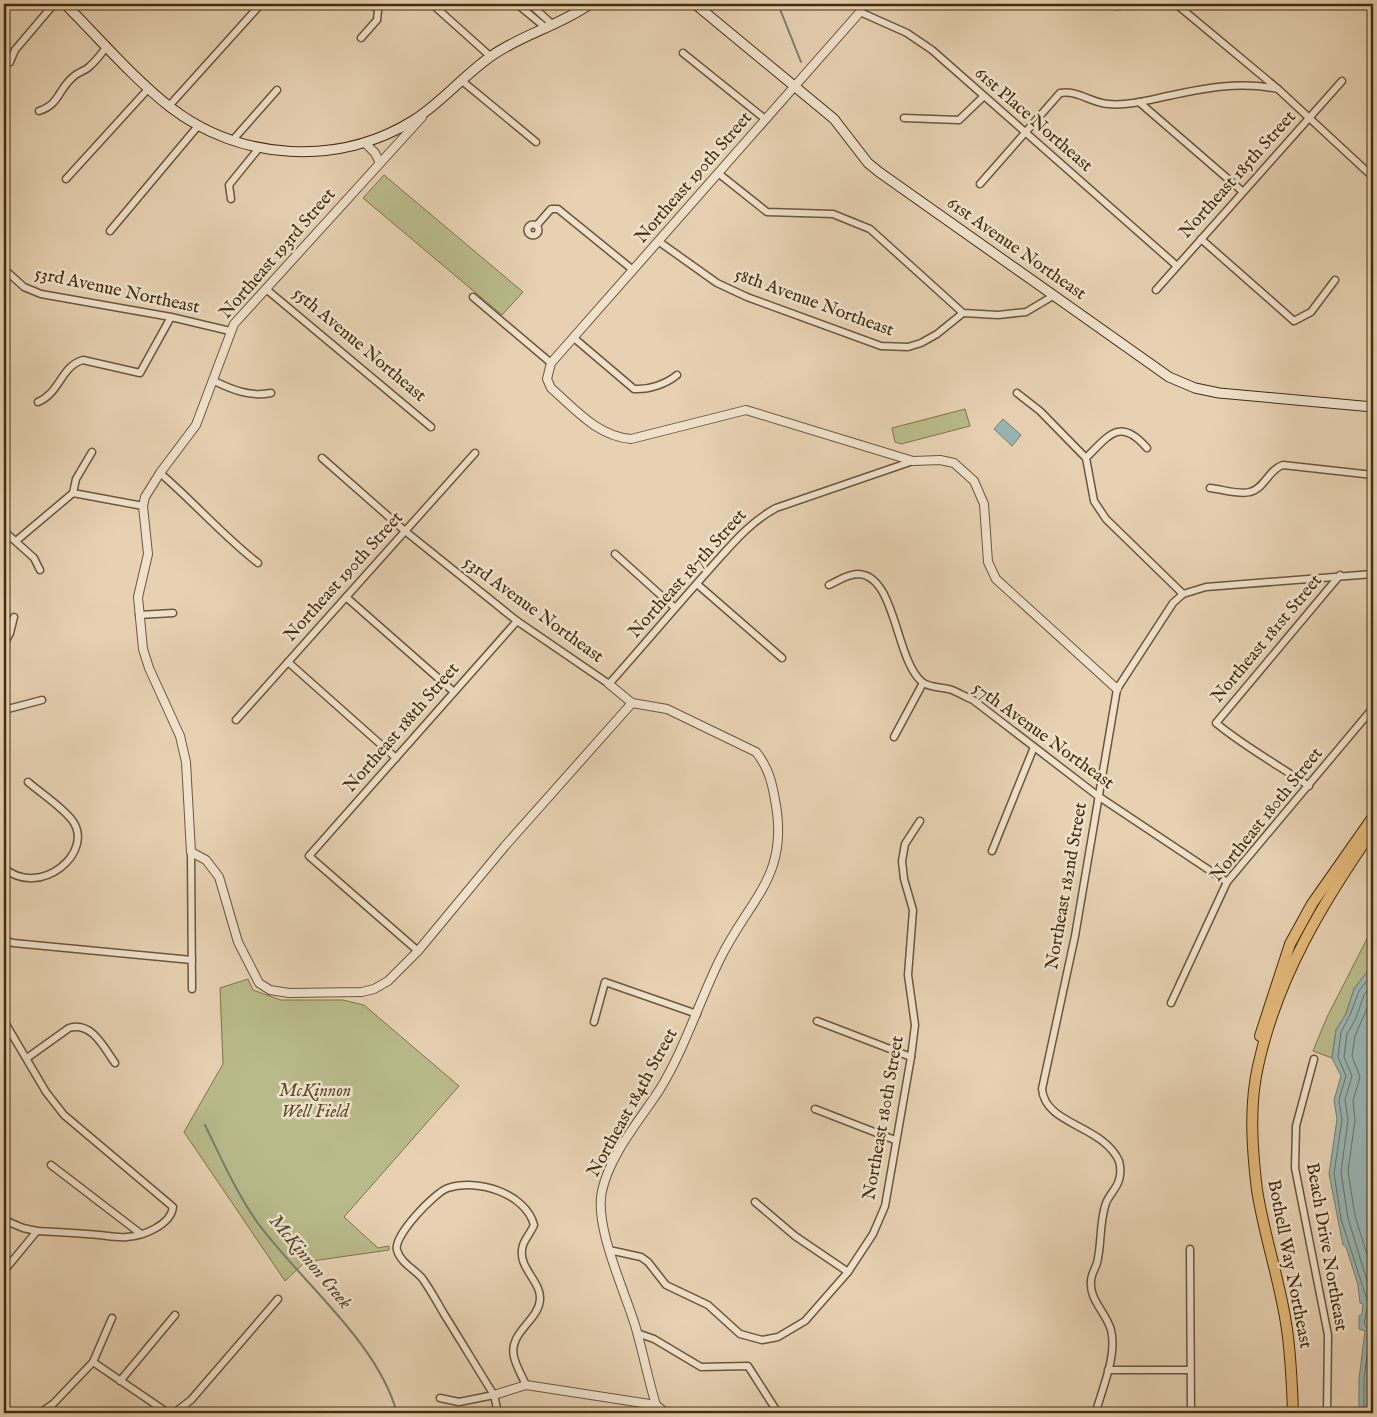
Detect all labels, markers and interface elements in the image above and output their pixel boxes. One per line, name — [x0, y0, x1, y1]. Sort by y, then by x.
street label: 61st Place Northeast — [969, 62, 1097, 178]
street label: Northeast 185th Street — [1175, 106, 1301, 244]
street label: Northeast 190th Street — [630, 107, 758, 249]
street label: Northeast 193rd Street — [215, 184, 341, 324]
street label: 61st Avenue Northeast — [942, 192, 1090, 306]
street label: 53rd Avenue Northeast — [32, 262, 202, 320]
street label: 58th Avenue Northeast — [731, 264, 897, 342]
street label: 55th Avenue Northeast — [288, 282, 430, 408]
street label: Northeast 187th Street — [624, 505, 752, 643]
street label: Northeast 190th Street — [279, 507, 409, 647]
street label: 53rd Avenue Northeast — [458, 551, 608, 669]
street label: Northeast 181st Street — [1206, 570, 1328, 708]
street label: Northeast 188th Street — [339, 658, 465, 798]
street label: 57th Avenue Northeast — [968, 677, 1118, 795]
street label: Northeast 180th Street — [1206, 743, 1328, 887]
street label: Northeast 182nd Street — [1041, 801, 1093, 971]
street label: Northeast 184th Street — [583, 1025, 683, 1181]
street label: Northeast 180th Street — [858, 1034, 910, 1202]
park label: McKinnon Well Field — [279, 1080, 351, 1124]
street label: Beach Drive Northeast — [1300, 1161, 1352, 1333]
street label: Bothell Way Northeast — [1261, 1178, 1317, 1350]
water label: McKinnon Creek — [263, 1210, 357, 1315]

